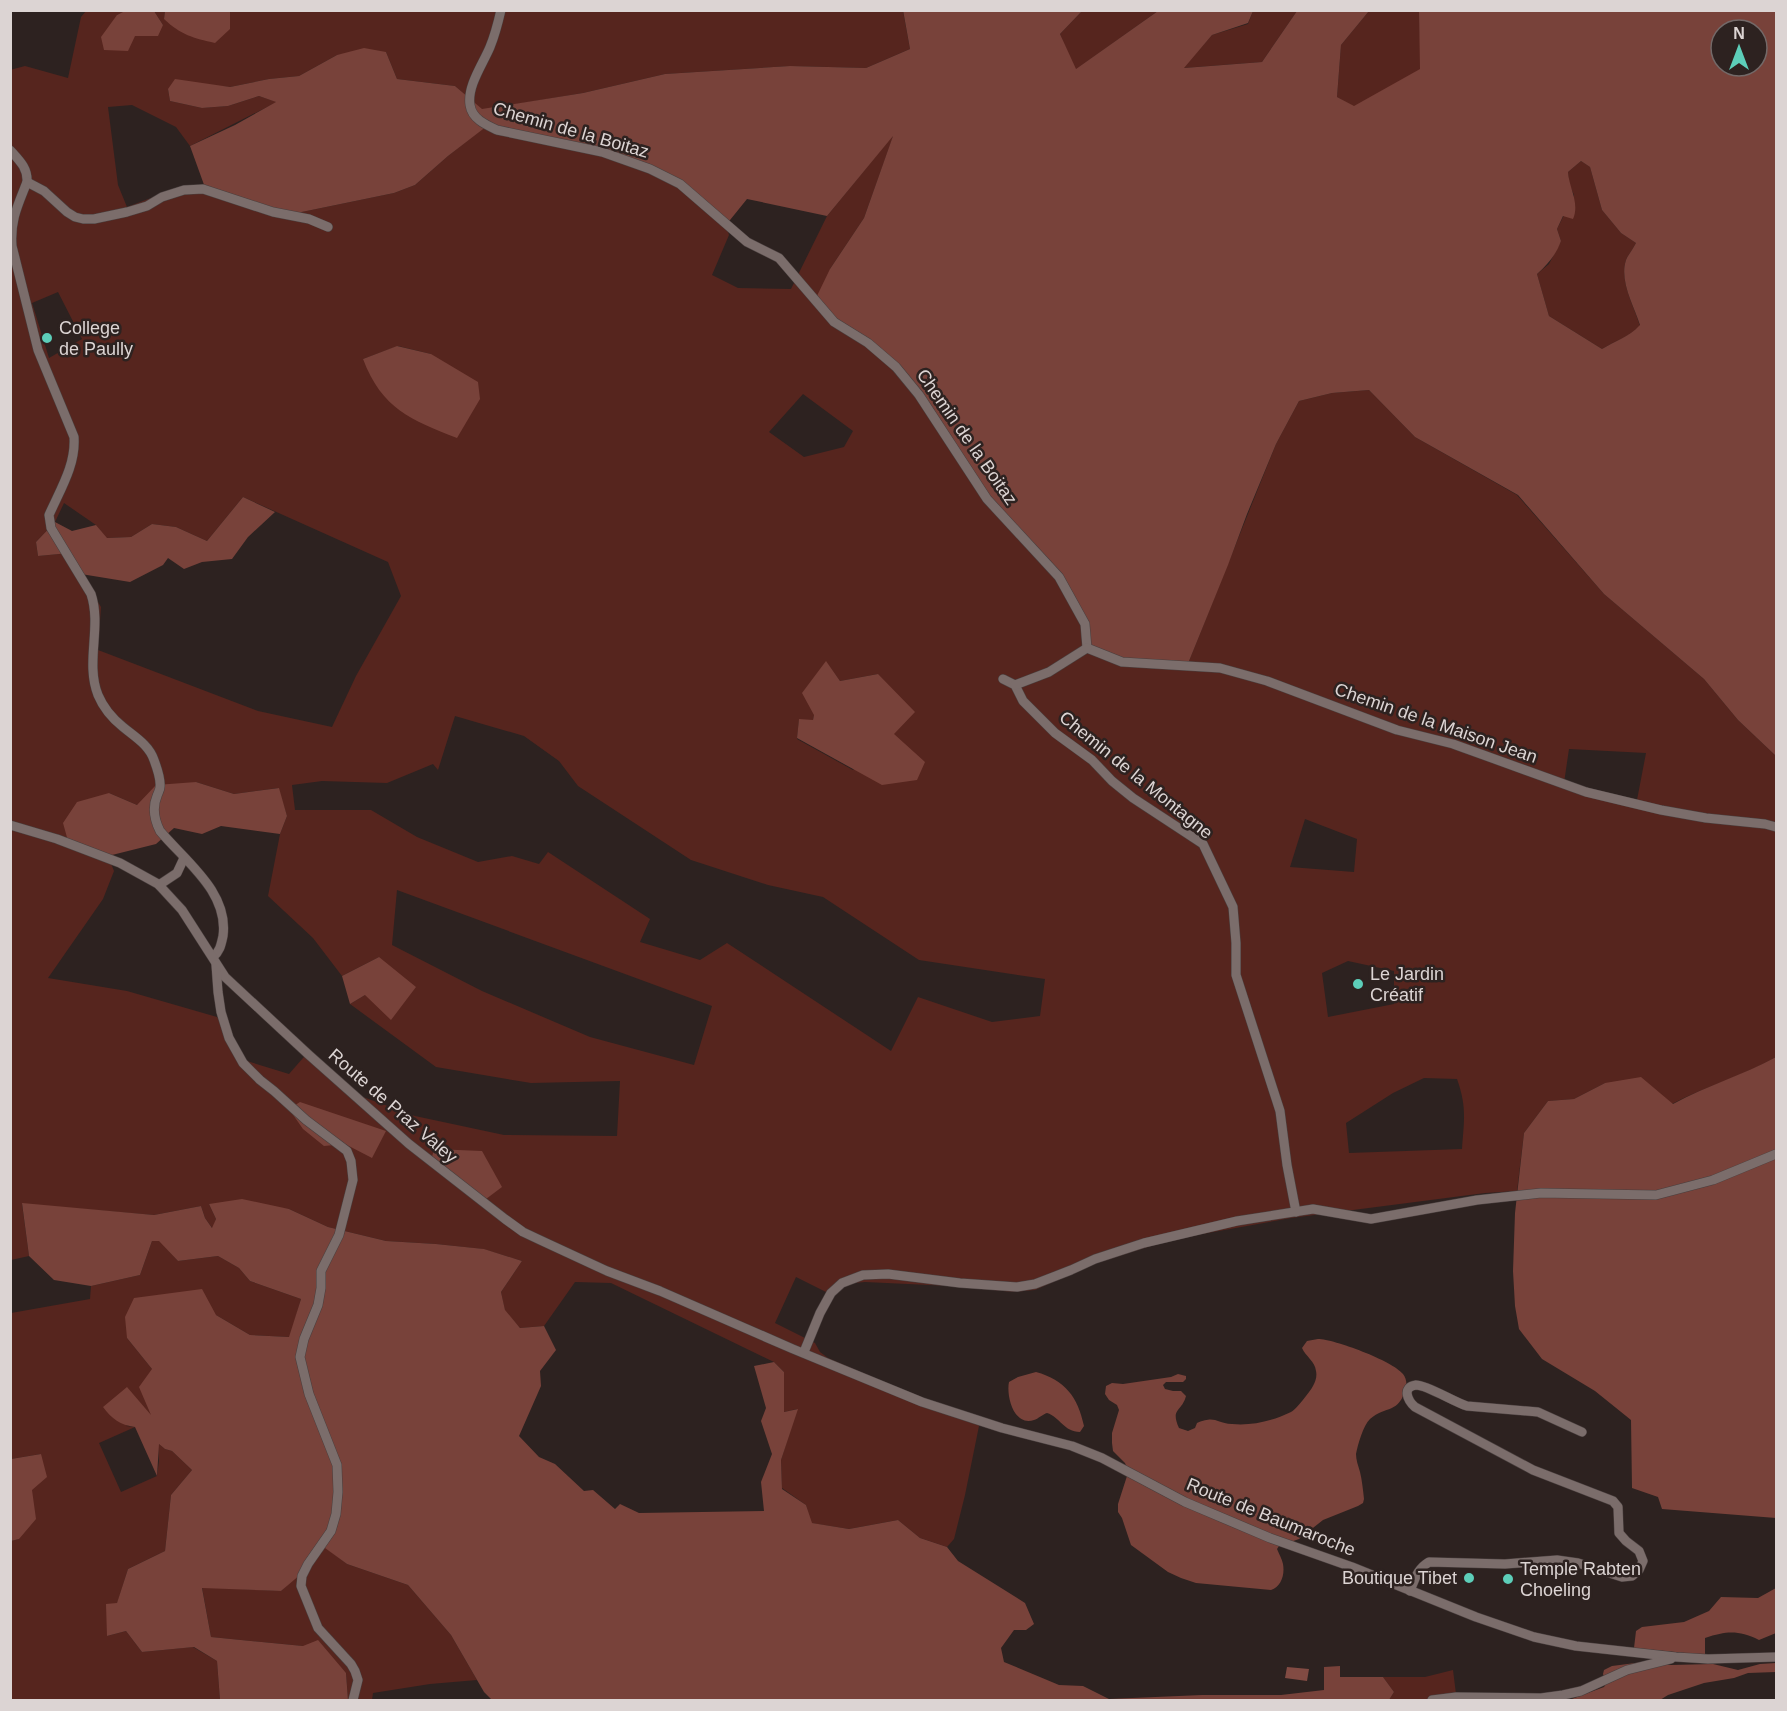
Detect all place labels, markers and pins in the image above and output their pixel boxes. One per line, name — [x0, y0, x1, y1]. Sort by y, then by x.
place label: College de Paully — [59, 318, 133, 359]
marker: College de Paully — [40, 331, 54, 345]
place label: Le Jardin Créatif — [1370, 964, 1444, 1005]
marker: Le Jardin Créatif — [1351, 977, 1365, 991]
place label: Temple Rabten Choeling — [1520, 1559, 1641, 1600]
place label: Boutique Tibet — [1342, 1568, 1457, 1588]
marker: Boutique Tibet — [1462, 1571, 1476, 1585]
marker: Temple Rabten Choeling — [1501, 1572, 1515, 1586]

